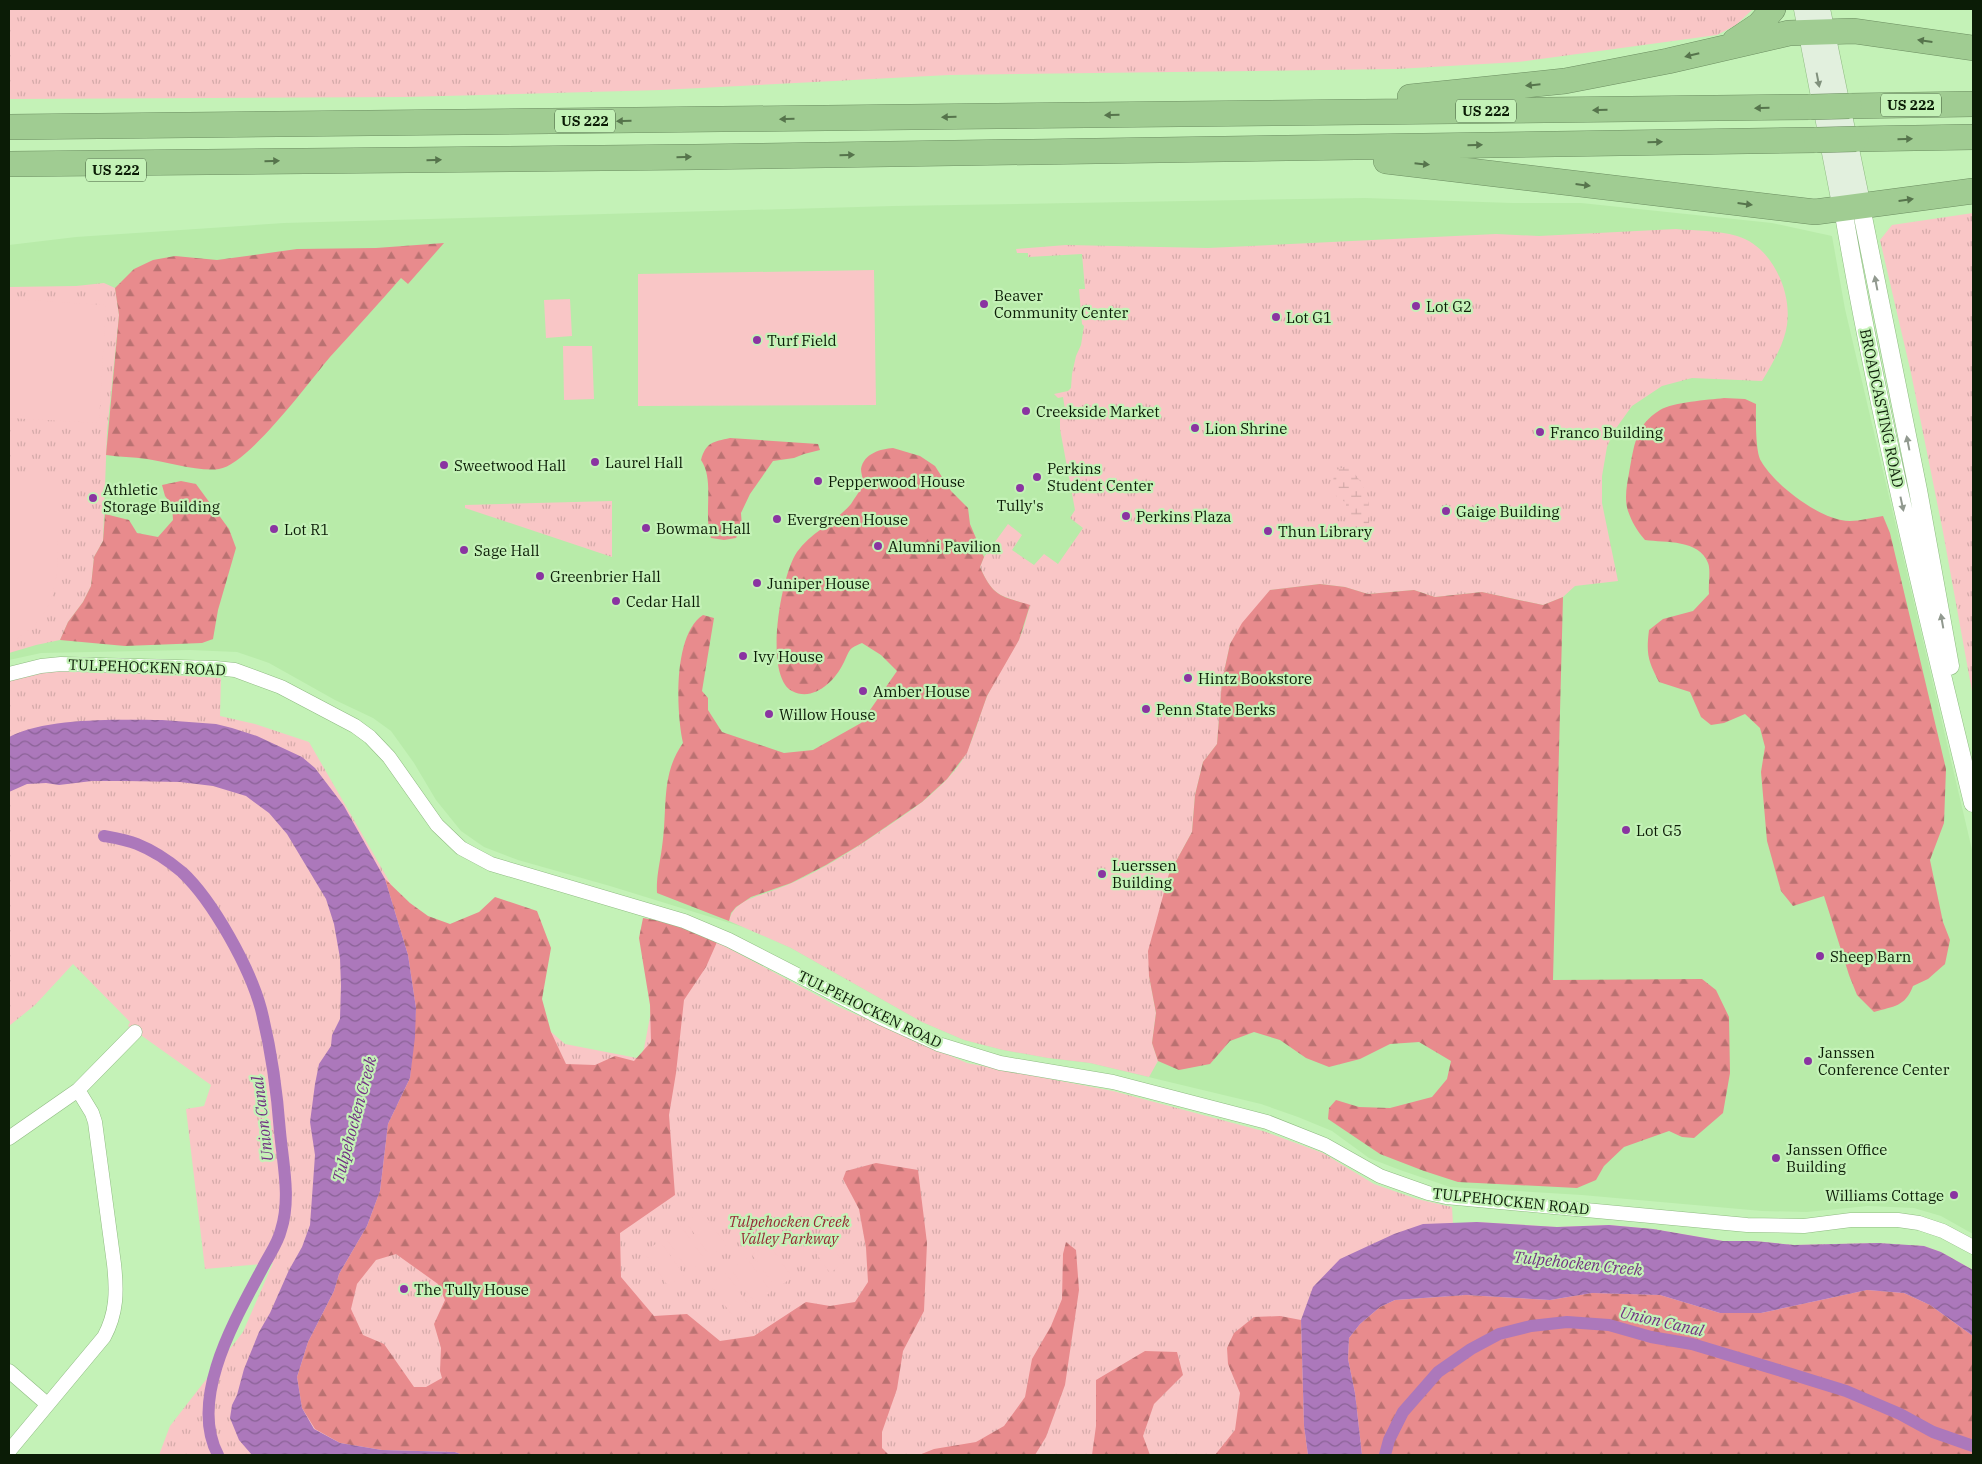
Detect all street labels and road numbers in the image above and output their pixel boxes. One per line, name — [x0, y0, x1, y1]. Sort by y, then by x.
road number: US 222 — [1881, 94, 1941, 116]
road number: US 222 — [1456, 100, 1516, 122]
road number: US 222 — [555, 110, 615, 132]
road number: US 222 — [86, 158, 146, 182]
street label: BROADCASTING ROAD — [1856, 327, 1908, 489]
street label: TULPEHOCKEN ROAD — [68, 655, 226, 679]
street label: TULPEHOCKEN ROAD — [795, 966, 945, 1052]
street label: TULPEHOCKEN ROAD — [1432, 1183, 1590, 1219]

